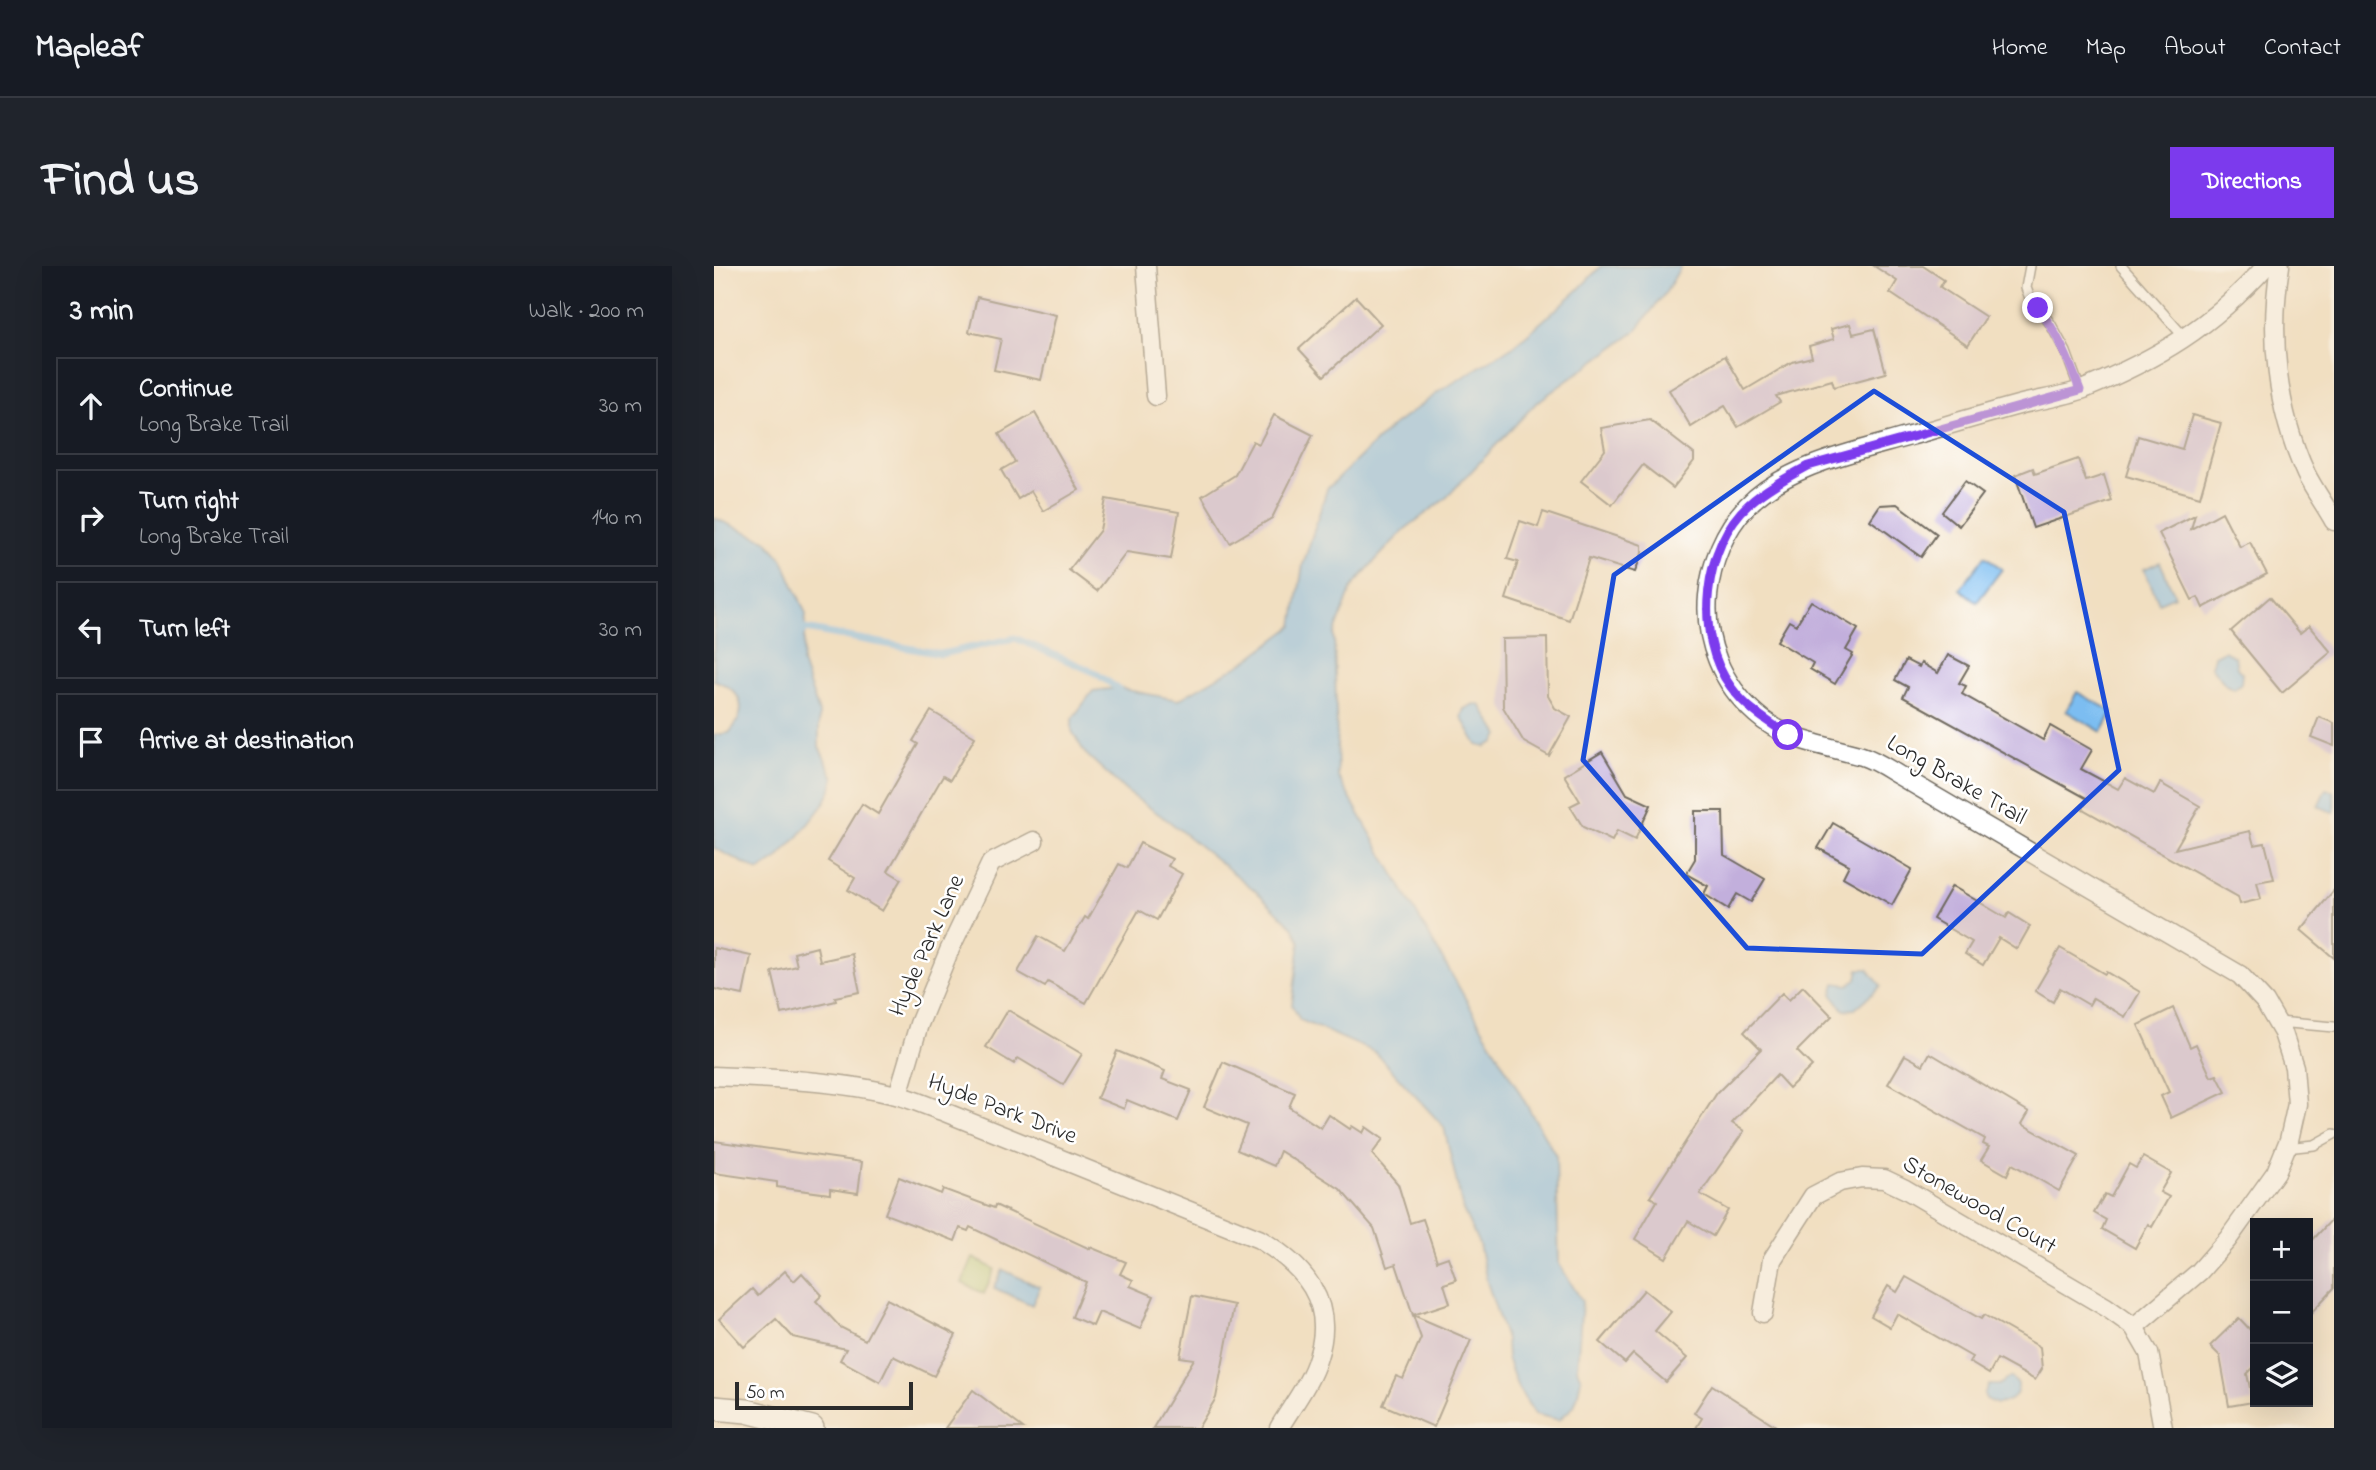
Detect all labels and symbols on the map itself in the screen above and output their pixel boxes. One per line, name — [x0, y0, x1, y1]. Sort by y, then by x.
route end — [2022, 292, 2053, 323]
route start — [1772, 719, 1803, 750]
street label: Long Brake Trail — [1880, 727, 2032, 835]
street label: Hyde Park Lane — [881, 869, 976, 1023]
street label: Hyde Park Drive — [922, 1065, 1082, 1156]
street label: Stonewood Court — [1895, 1148, 2063, 1264]
scale bar — [735, 1379, 914, 1411]

